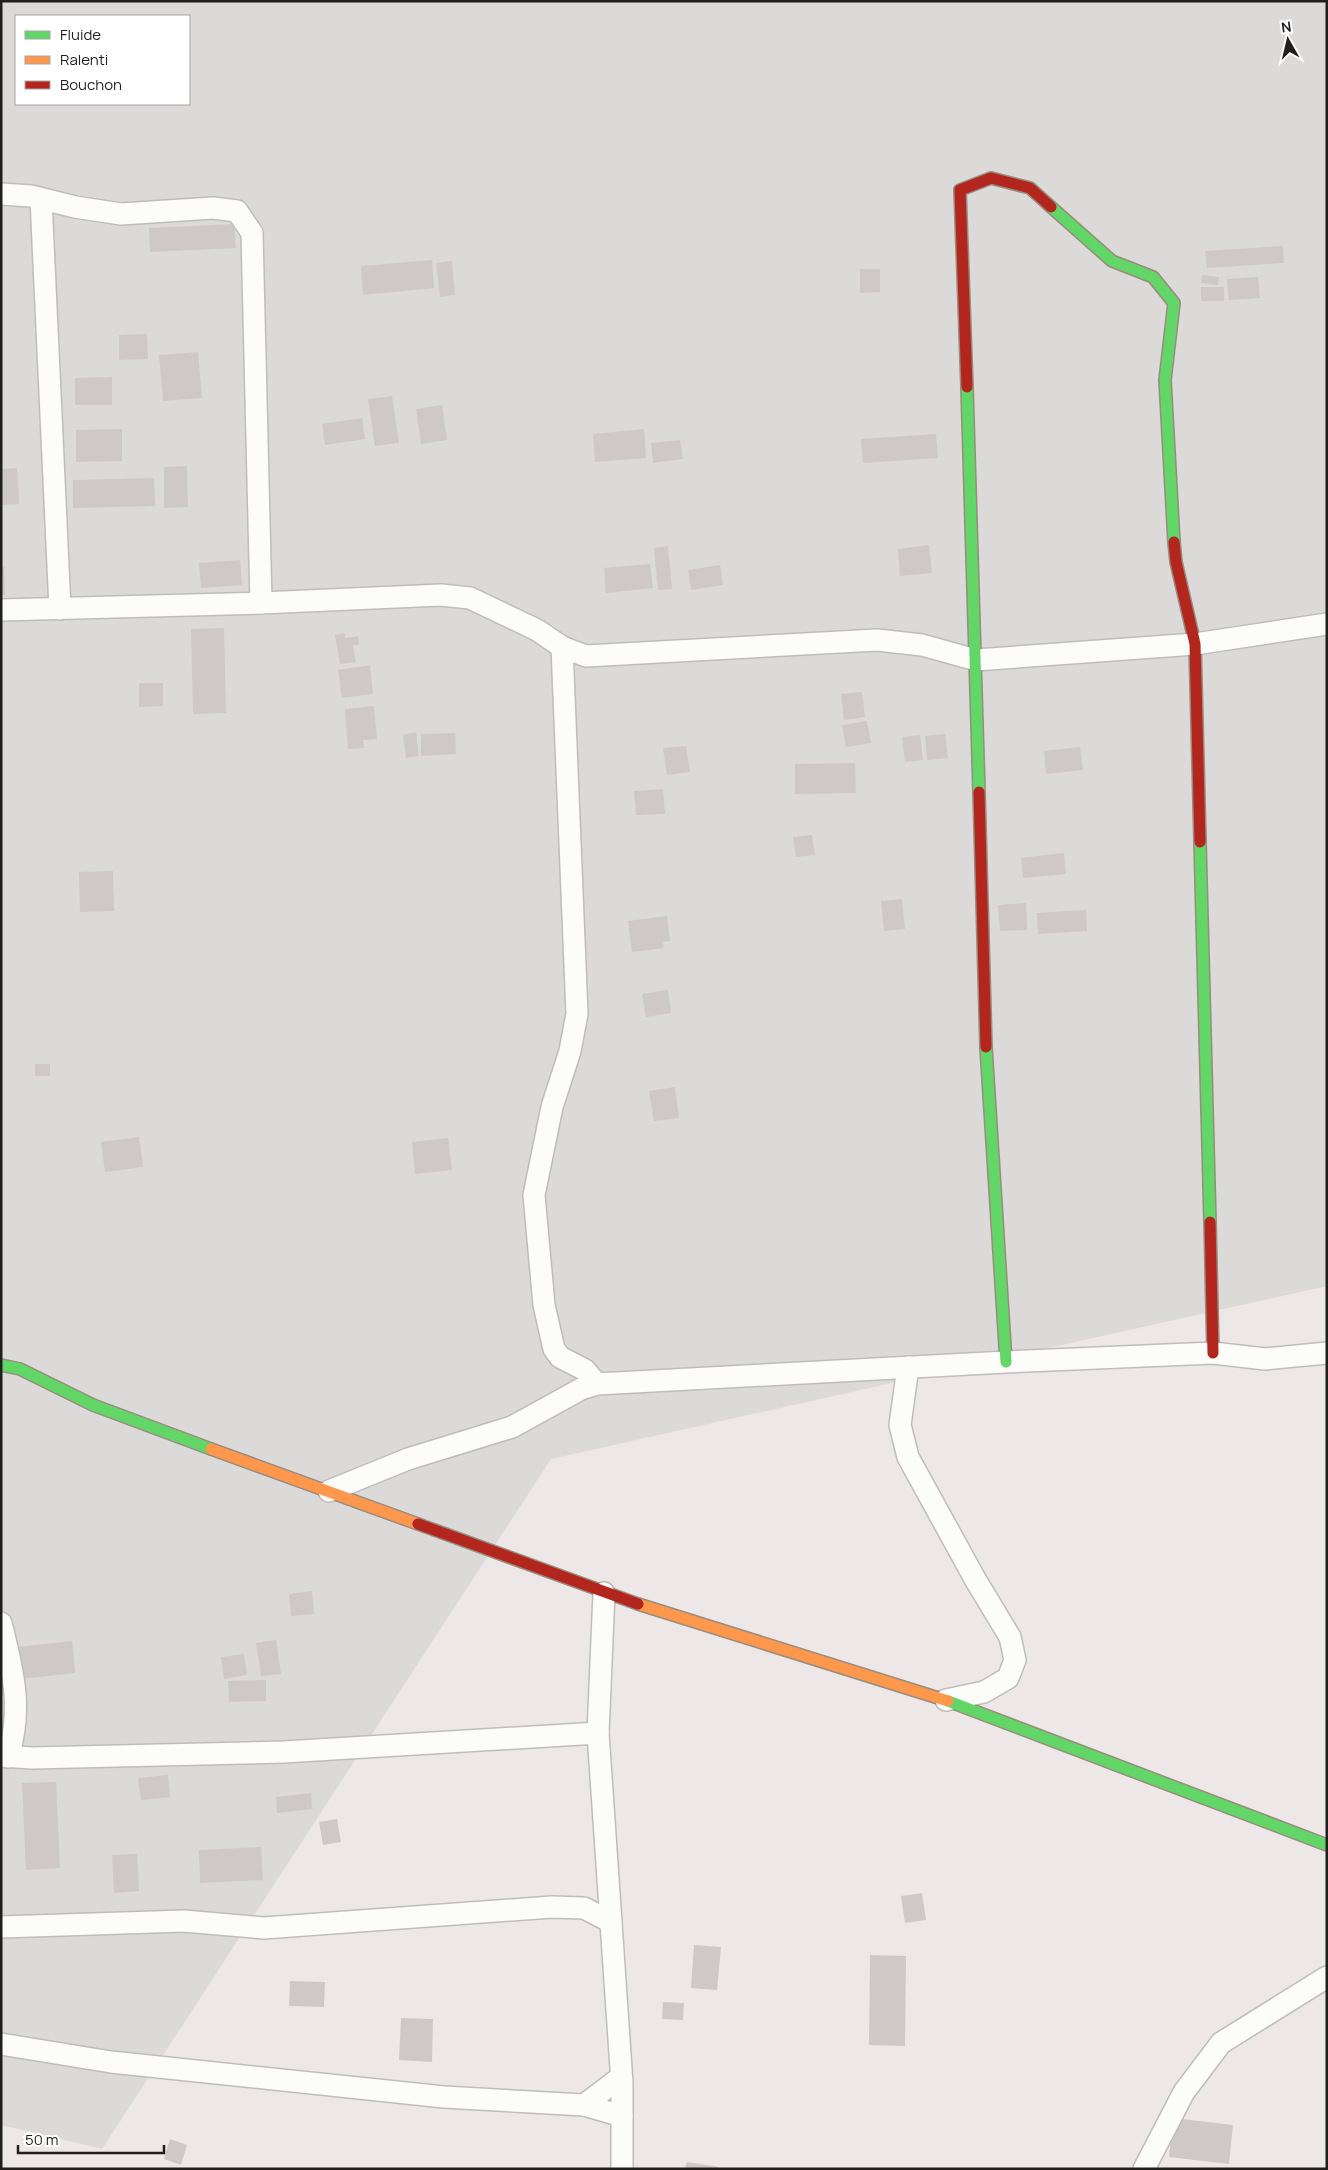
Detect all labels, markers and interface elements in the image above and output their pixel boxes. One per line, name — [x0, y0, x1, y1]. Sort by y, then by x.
legend — [15, 15, 190, 105]
north arrow — [1263, 15, 1313, 65]
text: N — [1280, 17, 1292, 37]
text: Fluide — [60, 24, 101, 45]
text: Ralenti — [60, 49, 108, 70]
text: Bouchon — [60, 74, 122, 95]
scale bar — [18, 2122, 164, 2154]
text: 50 m — [25, 2129, 59, 2150]

